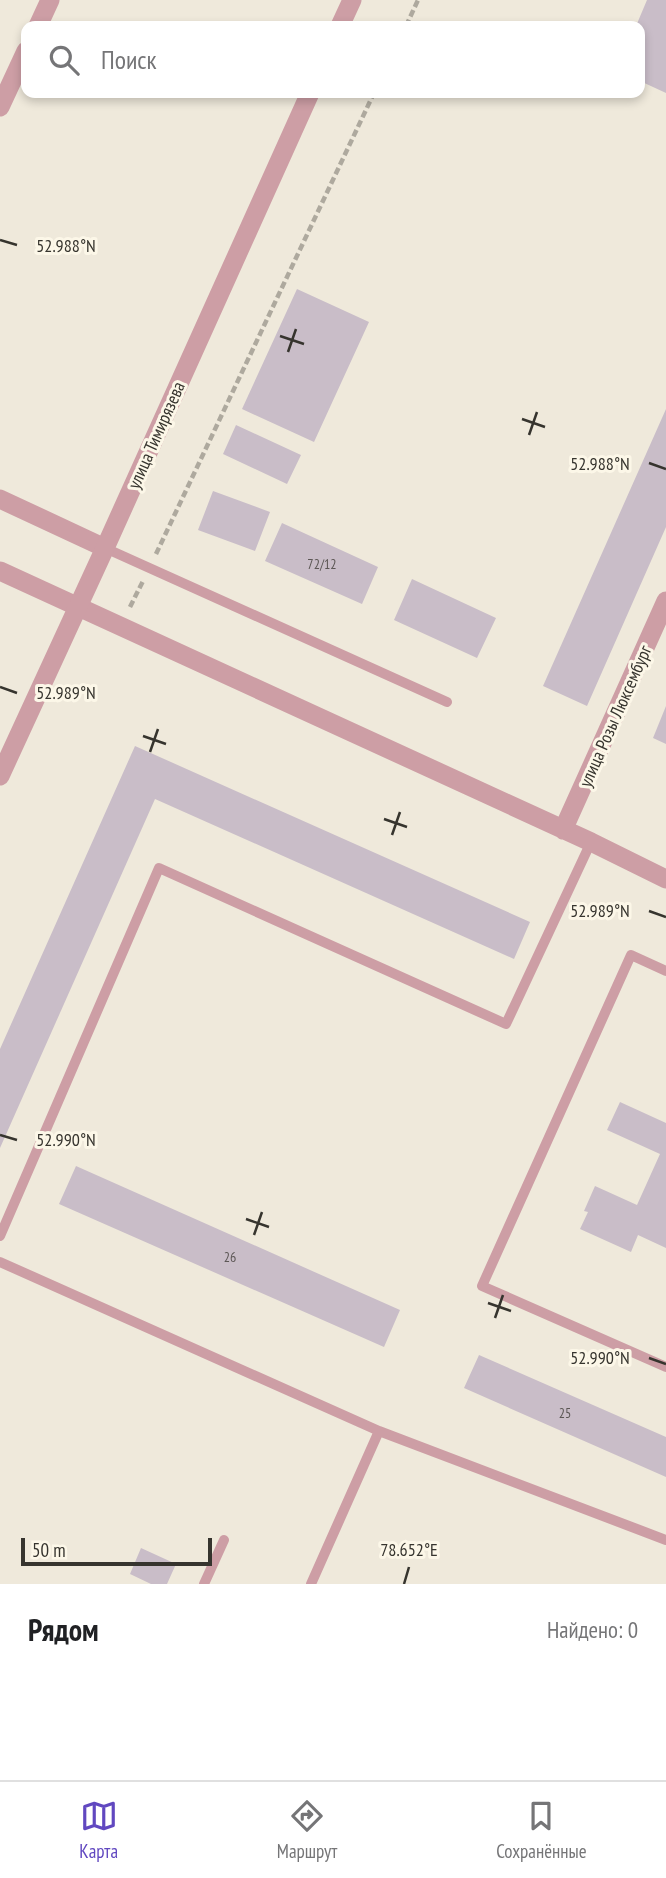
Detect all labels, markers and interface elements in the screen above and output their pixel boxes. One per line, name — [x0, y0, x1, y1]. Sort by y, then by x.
search box — [21, 21, 645, 98]
icon: search — [45, 41, 83, 79]
text: Поиск — [101, 43, 157, 76]
text: 52.988°N — [36, 234, 96, 257]
street label: улица Тимирязева — [122, 378, 190, 492]
text: 52.988°N — [570, 452, 630, 475]
house number: 72/12 — [307, 555, 337, 573]
street label: улица Розы Люксембург — [573, 641, 657, 790]
text: 52.989°N — [36, 681, 96, 704]
text: 52.989°N — [570, 899, 630, 922]
text: 52.990°N — [36, 1128, 96, 1151]
house number: 26 — [224, 1248, 236, 1266]
text: 52.990°N — [570, 1346, 630, 1369]
house number: 25 — [559, 1404, 571, 1422]
scale bar — [21, 1535, 212, 1567]
text: 50 m — [32, 1538, 66, 1562]
text: 78.652°E — [380, 1538, 438, 1561]
text: Рядом — [28, 1610, 99, 1649]
text: Найдено: 0 — [547, 1615, 638, 1644]
tab: Карта — [79, 1797, 118, 1863]
tab: Маршрут — [277, 1797, 337, 1863]
tab: Сохранённые — [496, 1797, 587, 1863]

